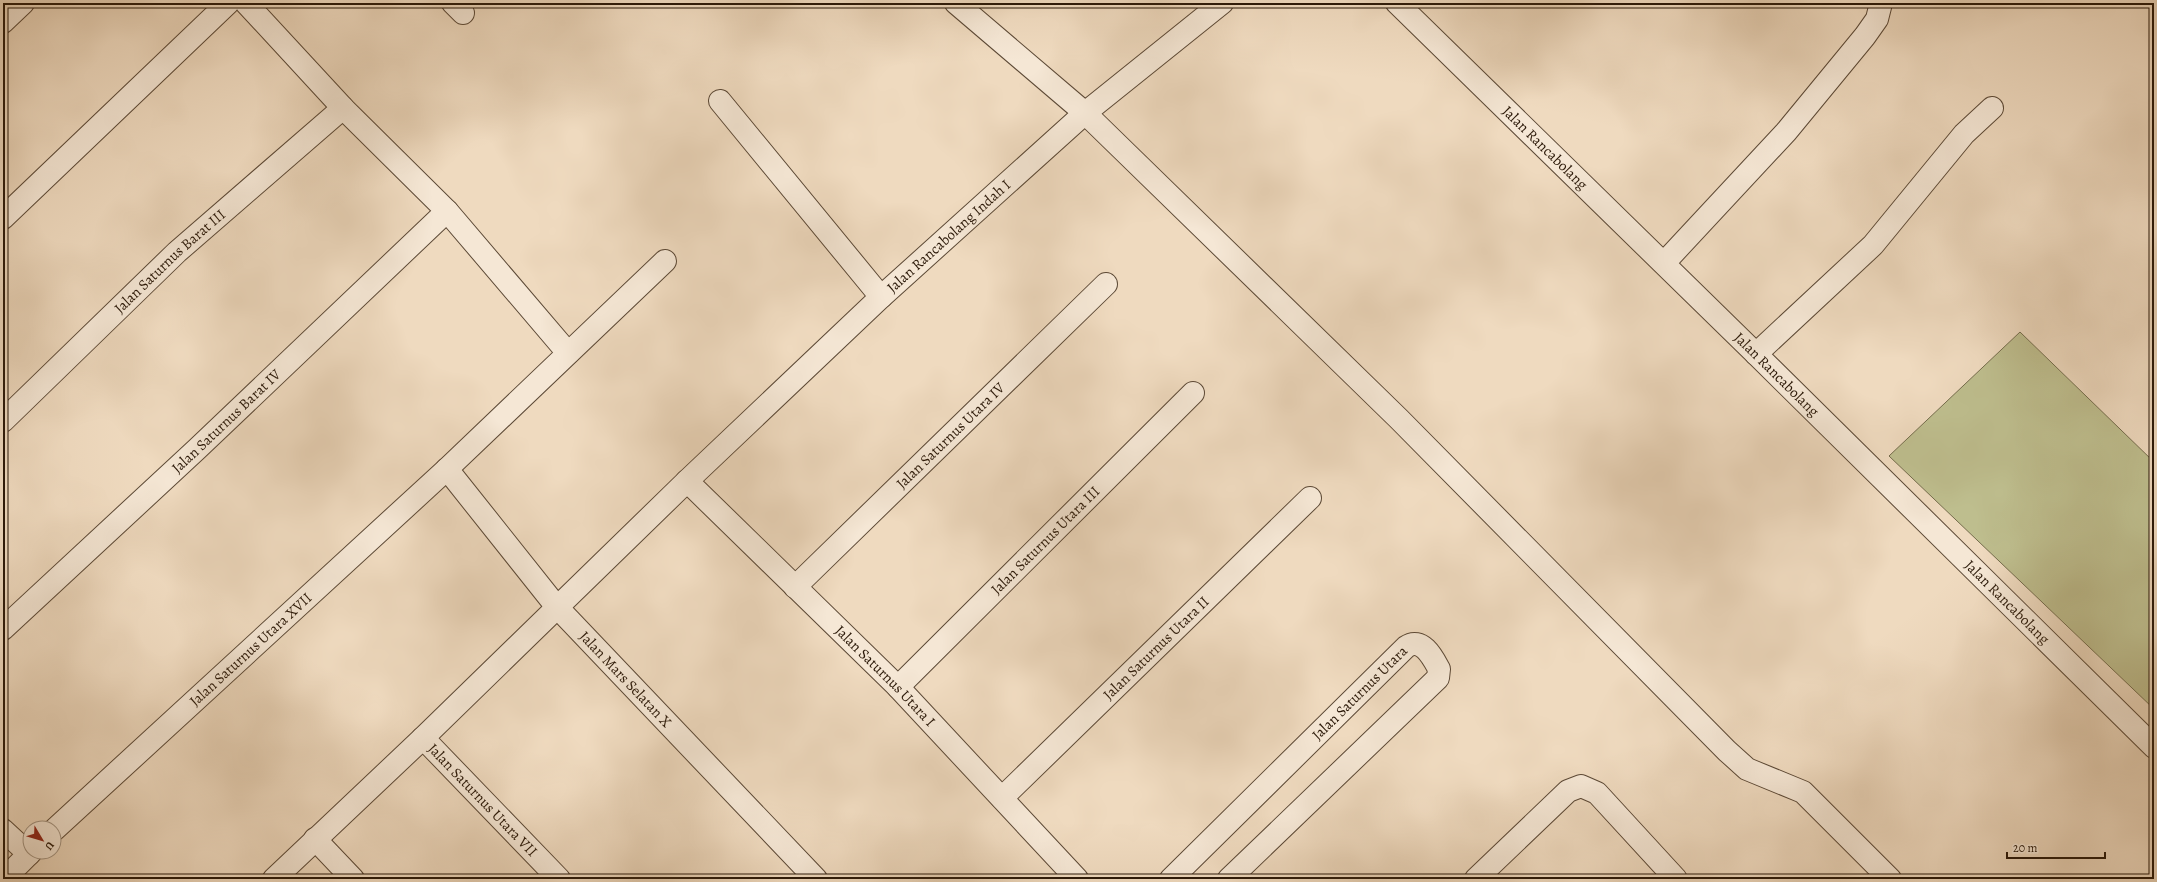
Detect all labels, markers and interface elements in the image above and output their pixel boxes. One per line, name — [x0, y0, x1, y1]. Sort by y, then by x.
street label: Jalan Rancabolang — [1498, 101, 1592, 194]
street label: Jalan Rancabolang Indah I — [882, 175, 1015, 297]
street label: Jalan Saturnus Barat III — [110, 205, 230, 318]
street label: Jalan Rancabolang — [1730, 328, 1824, 421]
street label: Jalan Saturnus Barat IV — [167, 364, 286, 478]
street label: Jalan Saturnus Utara IV — [892, 377, 1010, 493]
street label: Jalan Saturnus Utara III — [986, 481, 1104, 599]
street label: Jalan Rancabolang — [1960, 555, 2054, 649]
street label: Jalan Saturnus Utara XVII — [185, 588, 316, 711]
street label: Jalan Saturnus Utara II — [1099, 592, 1213, 704]
street label: Jalan Saturnus Utara I — [830, 621, 940, 731]
street label: Jalan Mars Selatan X — [575, 627, 676, 732]
street label: Jalan Saturnus Utara — [1307, 641, 1412, 745]
street label: Jalan Saturnus Utara VII — [423, 739, 542, 861]
north arrow — [22, 820, 62, 860]
scale bar — [2007, 834, 2105, 860]
text: U — [41, 838, 58, 854]
text: 20 m — [2013, 840, 2037, 856]

